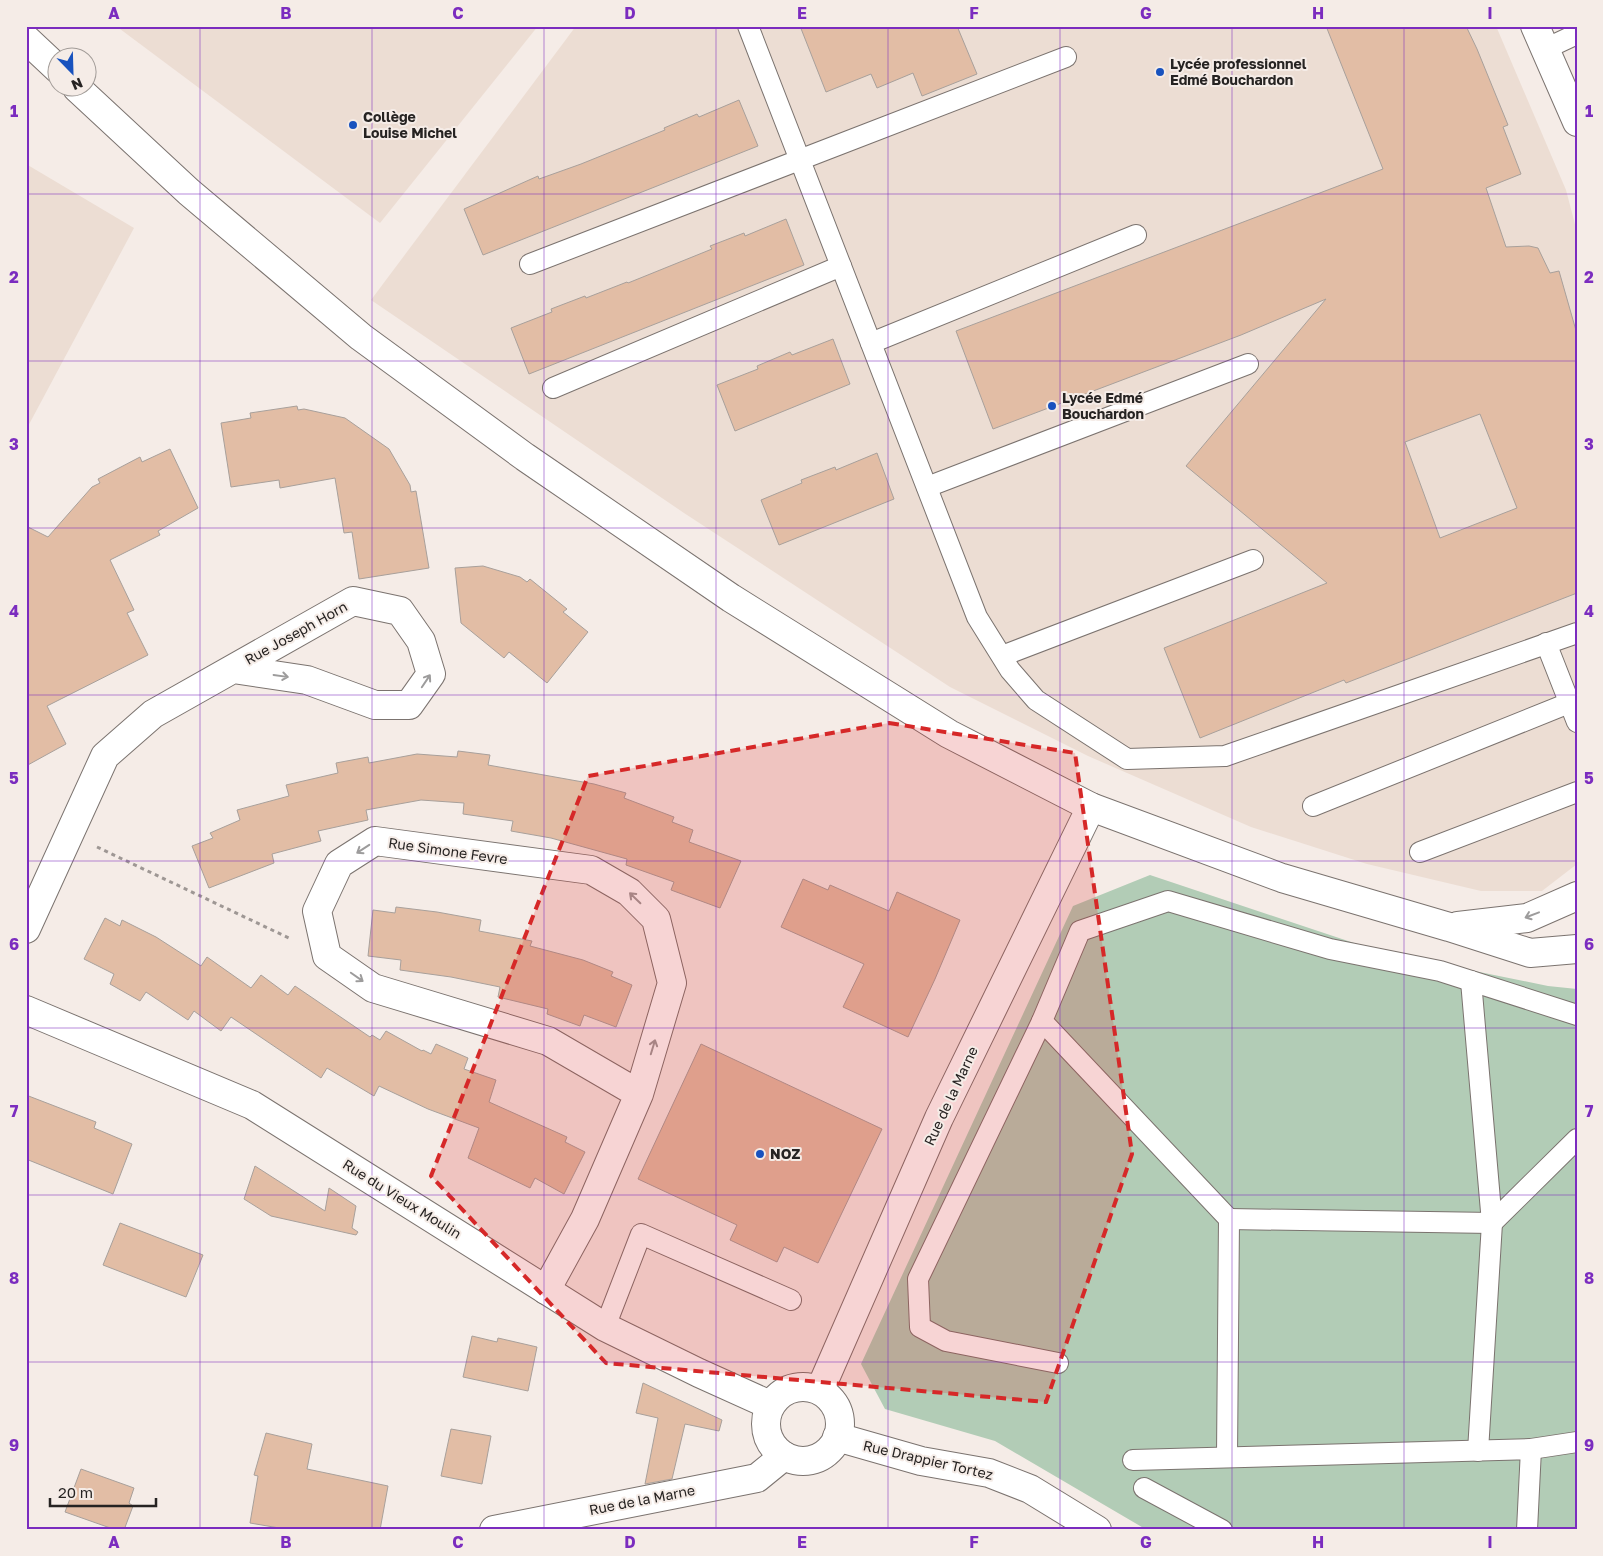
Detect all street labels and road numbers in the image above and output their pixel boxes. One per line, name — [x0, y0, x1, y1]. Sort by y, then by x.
street label: Rue Joseph Horn — [241, 597, 350, 668]
street label: Rue Simone Fevre — [387, 834, 509, 867]
street label: Rue de la Marne — [920, 1043, 981, 1148]
street label: Rue du Vieux Moulin — [340, 1155, 465, 1242]
street label: Rue Drappier Tortez — [861, 1436, 995, 1483]
street label: Rue de la Marne — [587, 1481, 696, 1518]

